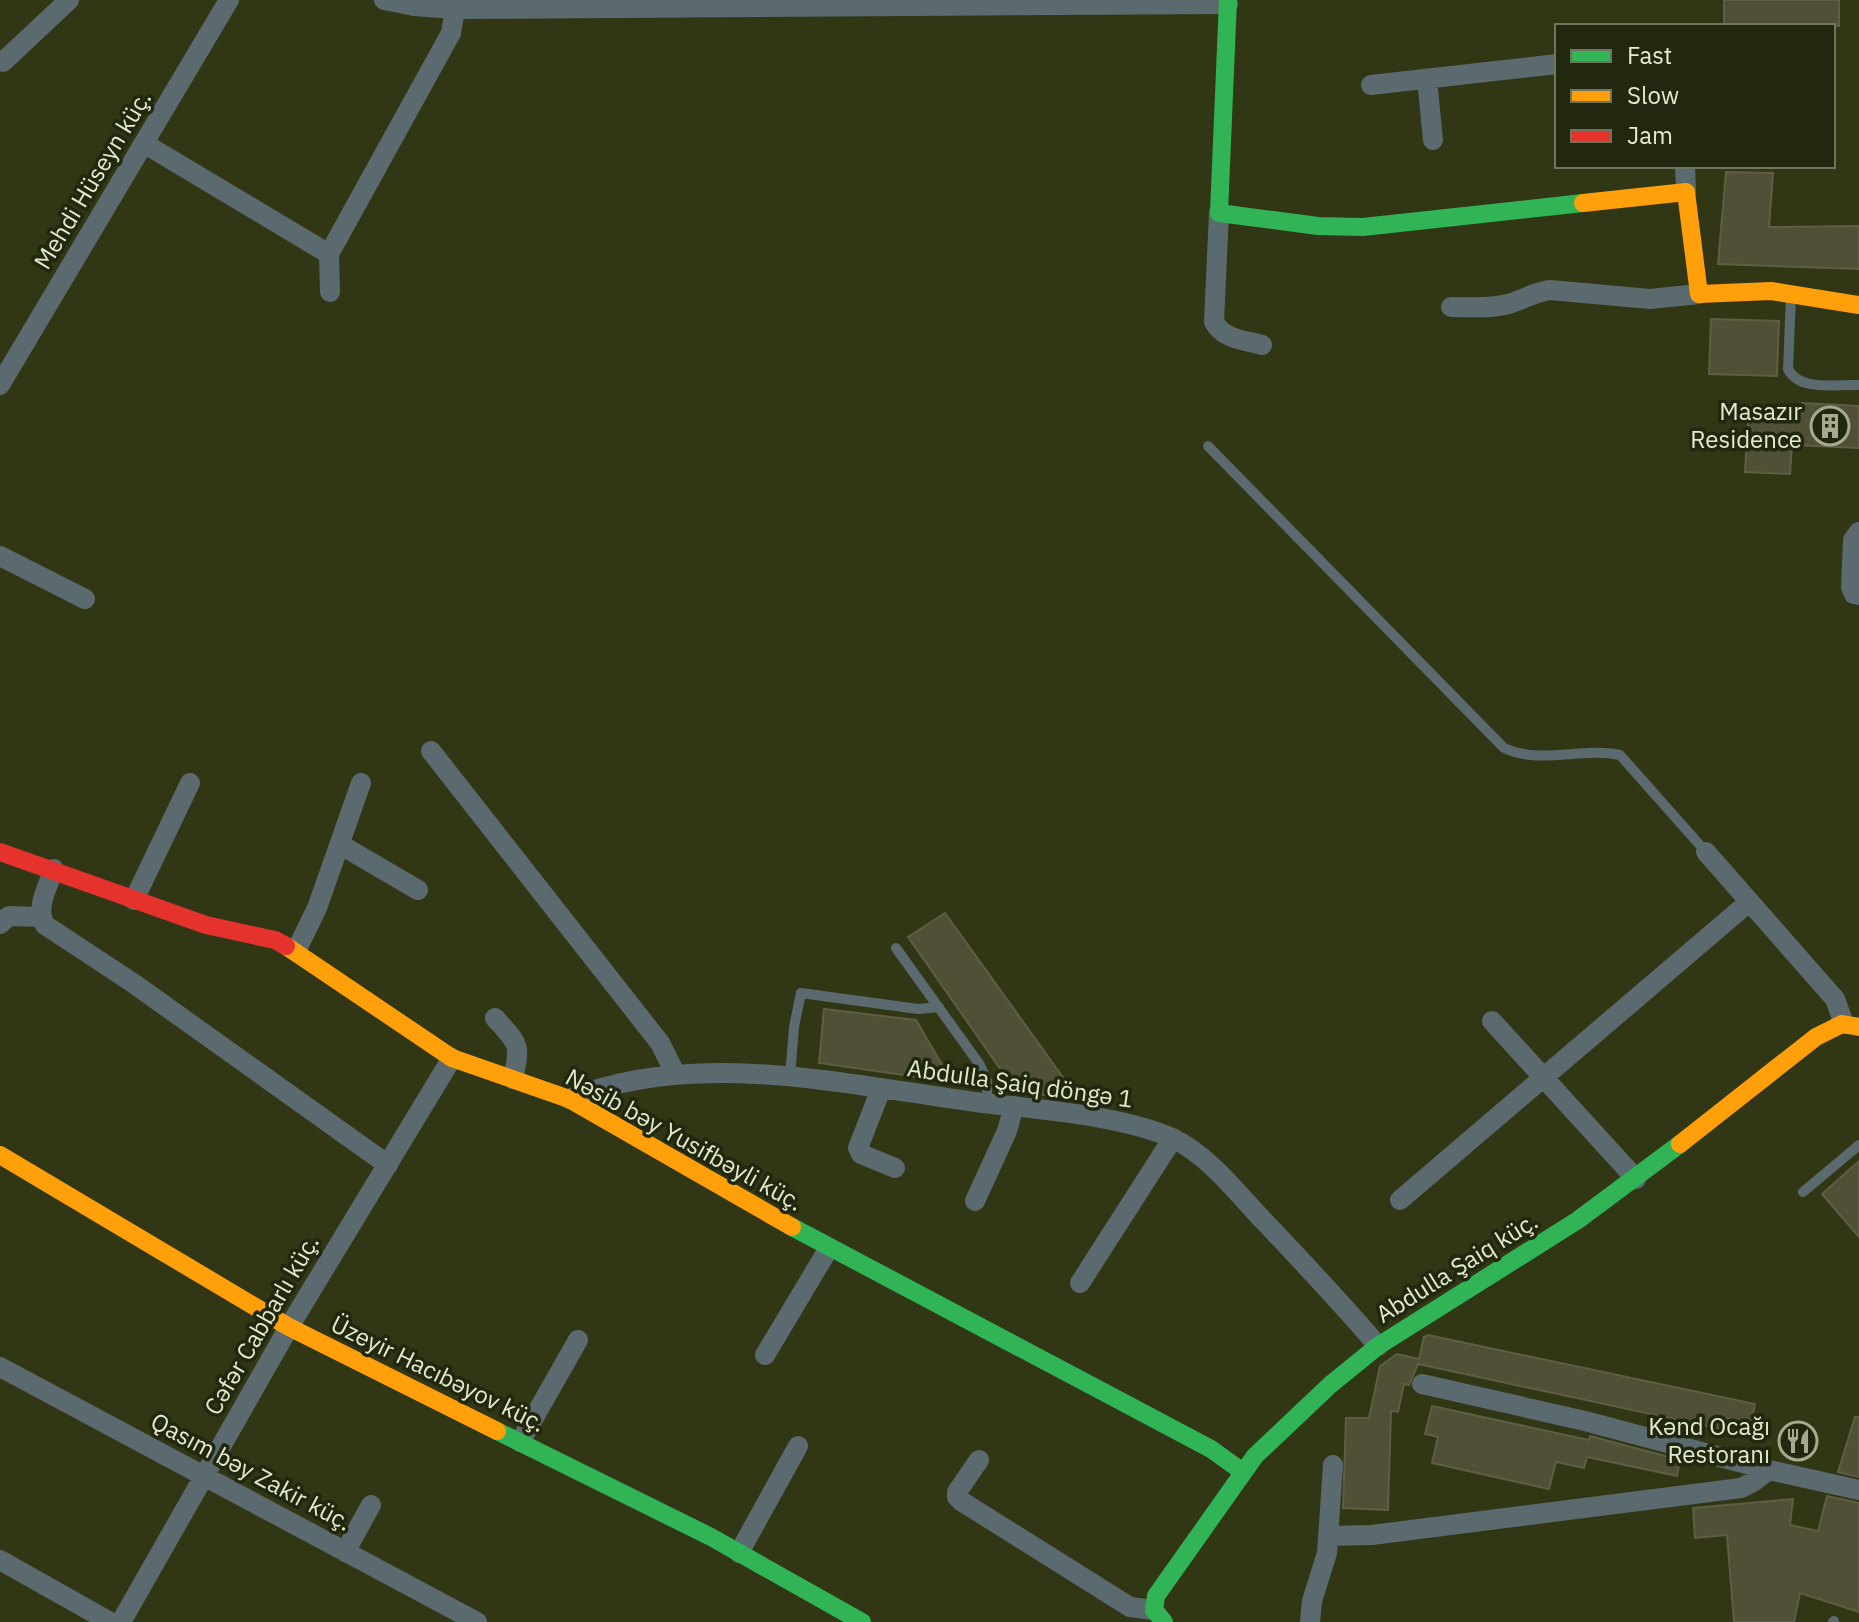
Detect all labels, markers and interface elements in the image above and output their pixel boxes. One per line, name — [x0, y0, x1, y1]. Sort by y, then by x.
legend — [1555, 24, 1835, 168]
text: Fast — [1627, 39, 1672, 71]
text: Slow — [1627, 79, 1679, 111]
street label: Mehdi Hüseyn küç. — [26, 84, 158, 275]
text: Jam — [1627, 119, 1673, 151]
place label: Masazır Residence — [1690, 395, 1802, 455]
building icon: Masazır Residence — [1809, 405, 1851, 447]
street label: Abdulla Şaiq döngə 1 — [905, 1051, 1135, 1115]
street label: Nəsib bəy Yusifbəyli küç. — [560, 1061, 809, 1218]
street label: Abdulla Şaiq küç. — [1369, 1204, 1544, 1330]
street label: Cəfər Cabbarlı küç. — [196, 1228, 326, 1421]
street label: Üzeyir Hacıbəyov küç. — [326, 1307, 551, 1439]
street label: Qasım bəy Zakir küç. — [145, 1405, 358, 1538]
place label: Kənd Ocağı Restoranı — [1648, 1410, 1770, 1470]
restaurant icon: Kənd Ocağı Restoranı — [1777, 1420, 1819, 1462]

